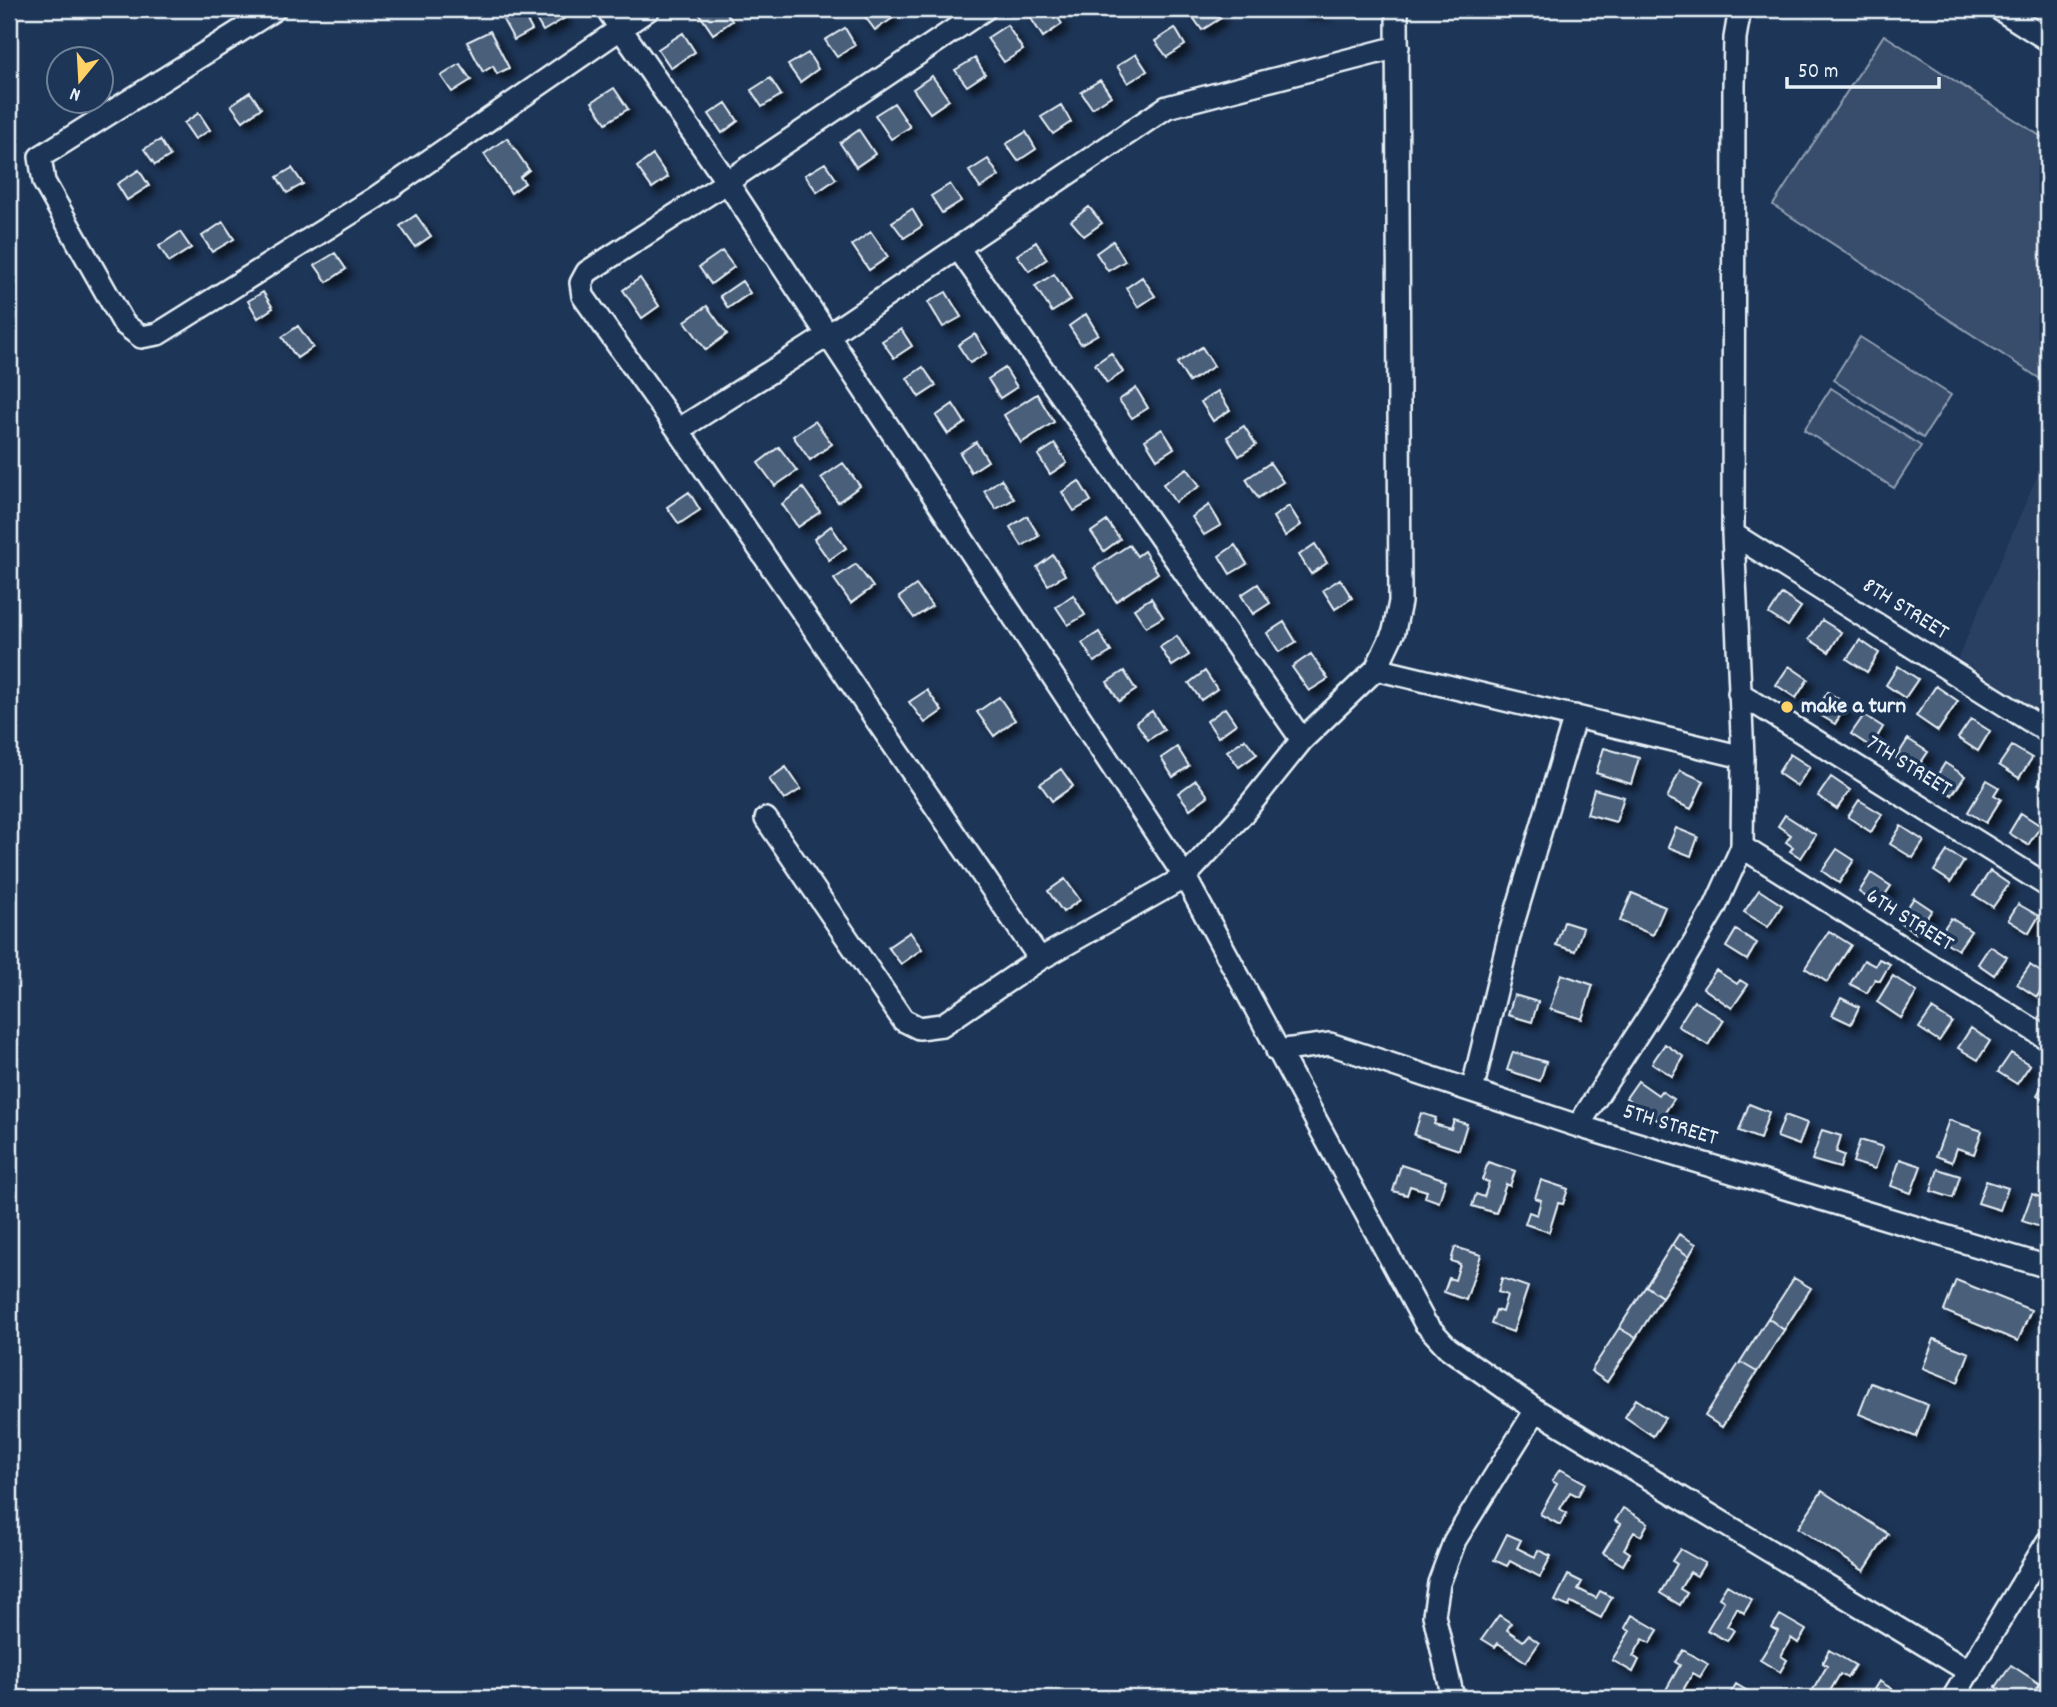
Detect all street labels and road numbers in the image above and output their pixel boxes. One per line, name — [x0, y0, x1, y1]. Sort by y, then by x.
street label: 8TH STREET — [1856, 571, 1954, 649]
street label: 7TH STREET — [1859, 728, 1957, 806]
street label: 6TH STREET — [1859, 881, 1959, 961]
street label: 5TH STREET — [1619, 1096, 1721, 1156]

